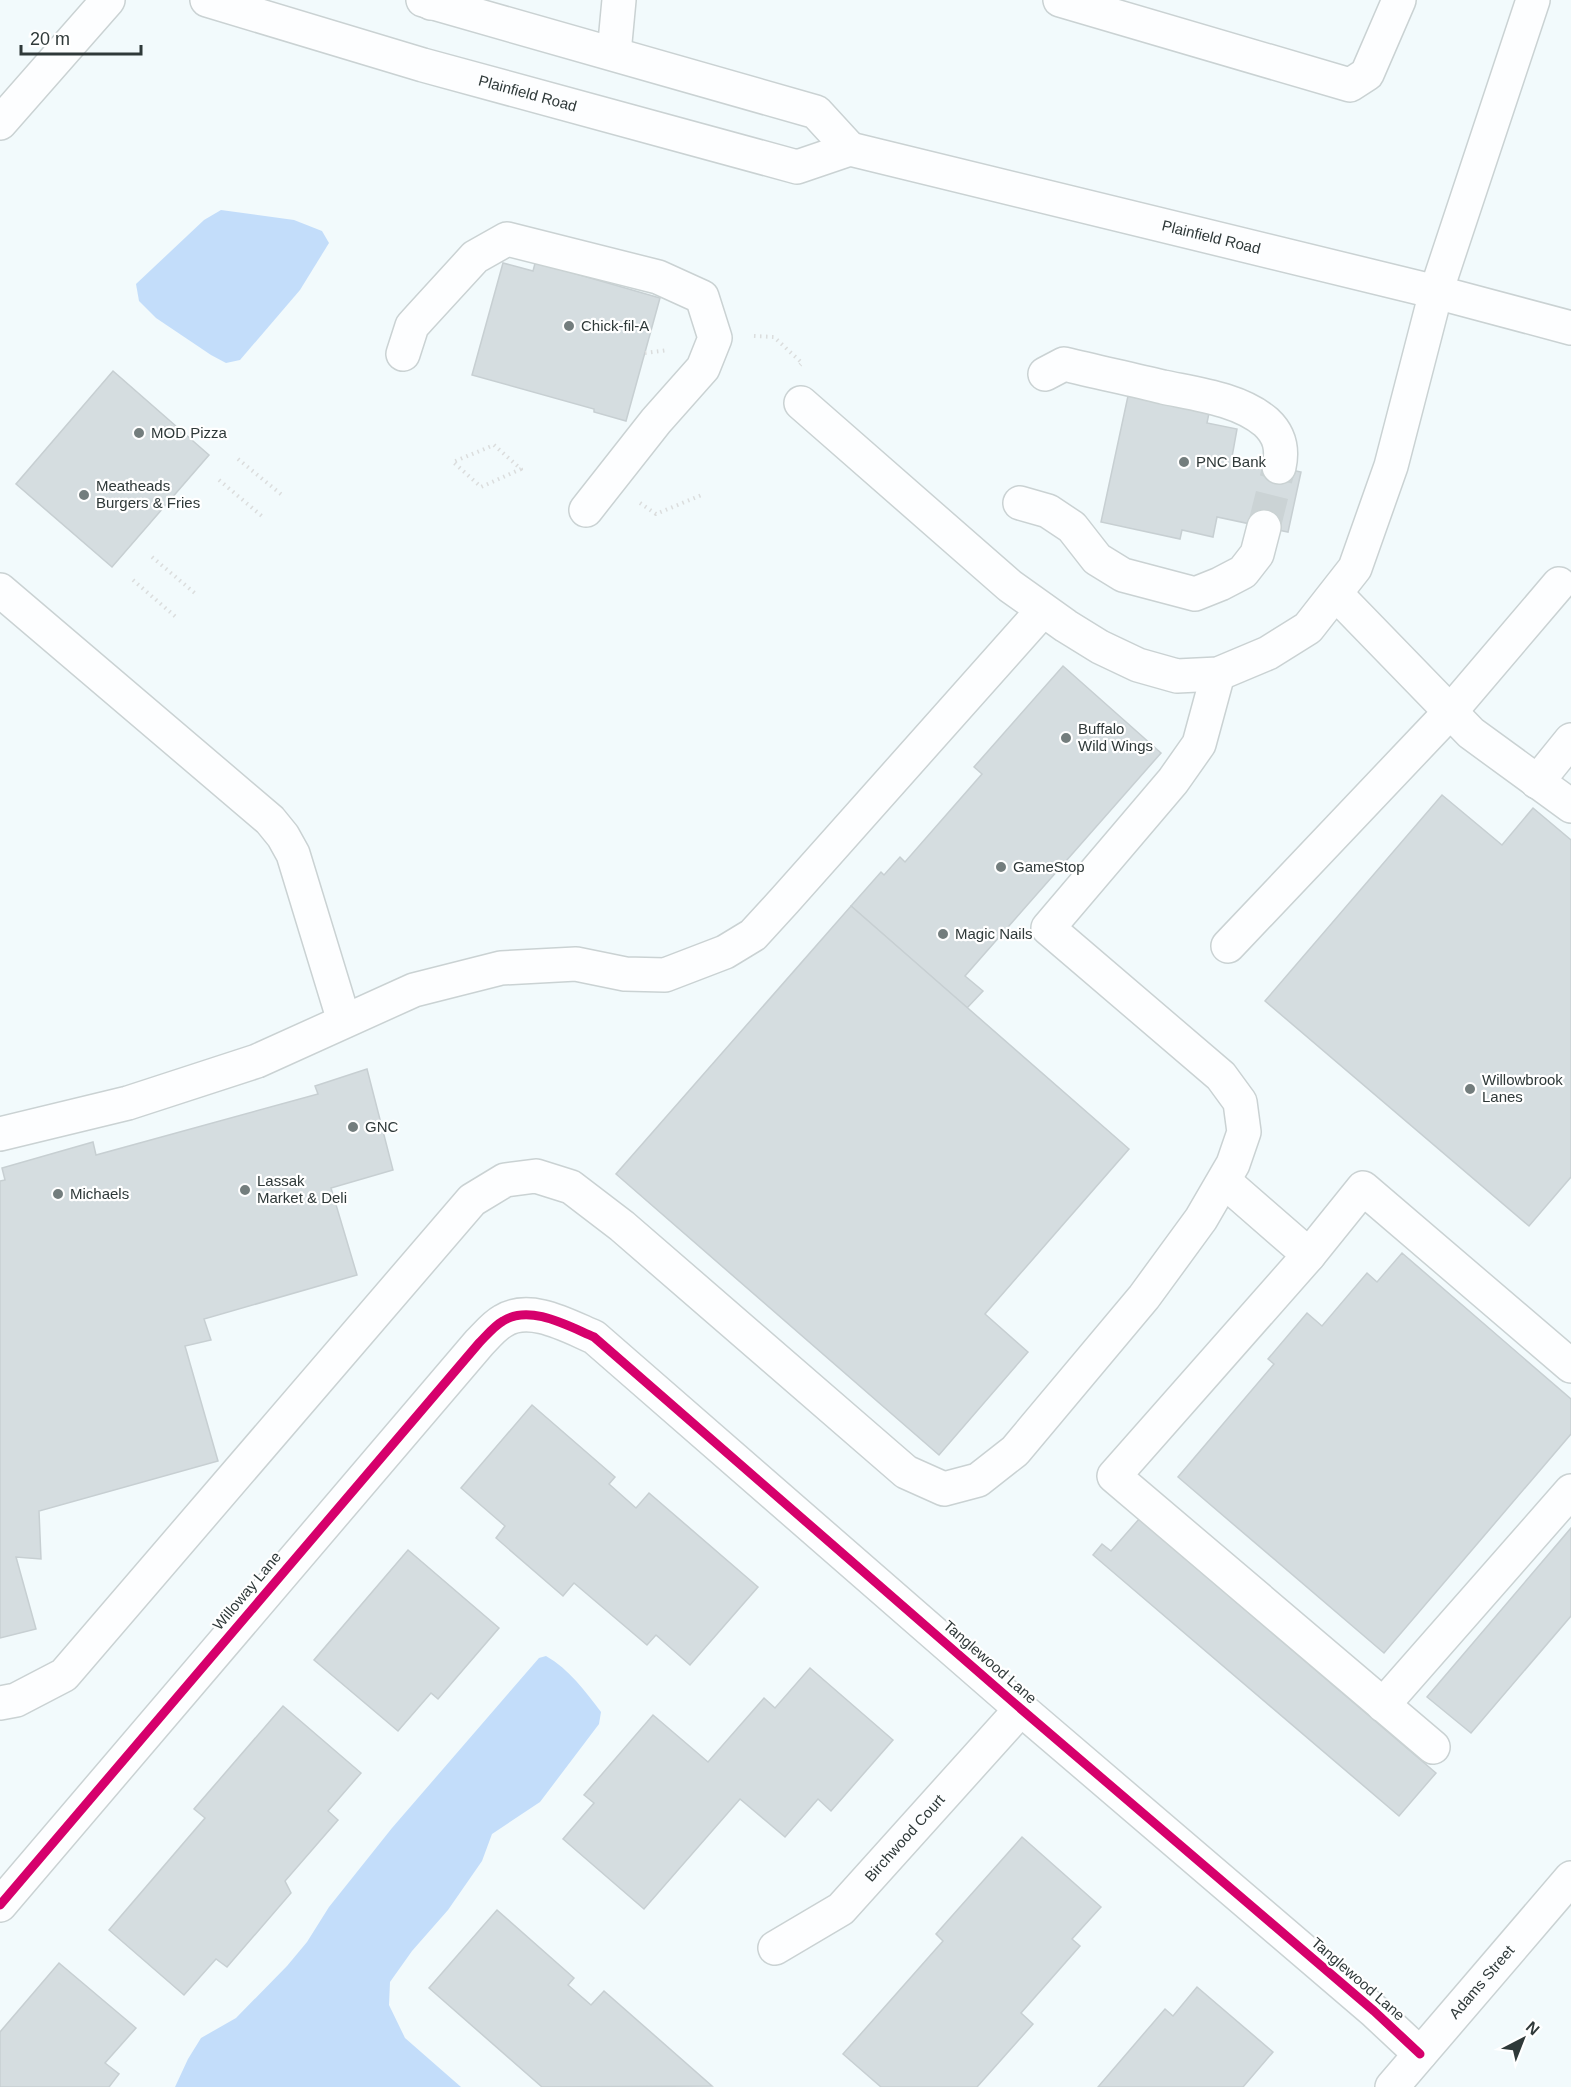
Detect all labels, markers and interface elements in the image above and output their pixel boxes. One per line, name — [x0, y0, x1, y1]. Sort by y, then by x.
scale bar — [21, 18, 141, 56]
text: 20 m — [30, 29, 70, 49]
street label: Plainfield Road — [477, 72, 579, 115]
street label: Plainfield Road — [1160, 216, 1262, 257]
place label: Chick-fil-A — [581, 317, 649, 334]
marker: Chick-fil-A — [562, 319, 576, 333]
place label: MOD Pizza — [151, 424, 228, 441]
marker: MOD Pizza — [132, 426, 146, 440]
place label: PNC Bank — [1196, 453, 1267, 470]
marker: PNC Bank — [1177, 455, 1191, 469]
place label: Meatheads Burgers & Fries — [96, 477, 200, 511]
marker: Meatheads Burgers & Fries — [77, 488, 91, 502]
place label: Buffalo Wild Wings — [1078, 720, 1153, 754]
marker: Buffalo Wild Wings — [1059, 731, 1073, 745]
place label: GameStop — [1013, 858, 1085, 875]
marker: GameStop — [994, 860, 1008, 874]
place label: Magic Nails — [955, 925, 1033, 942]
marker: Magic Nails — [936, 927, 950, 941]
place label: Willowbrook Lanes — [1482, 1071, 1563, 1105]
marker: Willowbrook Lanes — [1463, 1082, 1477, 1096]
place label: GNC — [365, 1118, 399, 1135]
marker: GNC — [346, 1120, 360, 1134]
place label: Lassak Market & Deli — [257, 1172, 347, 1206]
marker: Lassak Market & Deli — [238, 1183, 252, 1197]
place label: Michaels — [70, 1185, 129, 1202]
marker: Michaels — [51, 1187, 65, 1201]
street label: Willoway Lane — [209, 1548, 284, 1633]
street label: Tanglewood Lane — [940, 1617, 1040, 1707]
street label: Birchwood Court — [861, 1790, 948, 1885]
street label: Tanglewood Lane — [1308, 1934, 1408, 2024]
street label: Adams Street — [1445, 1941, 1518, 2022]
north arrow — [1493, 2009, 1553, 2069]
text: N — [1523, 2018, 1543, 2038]

